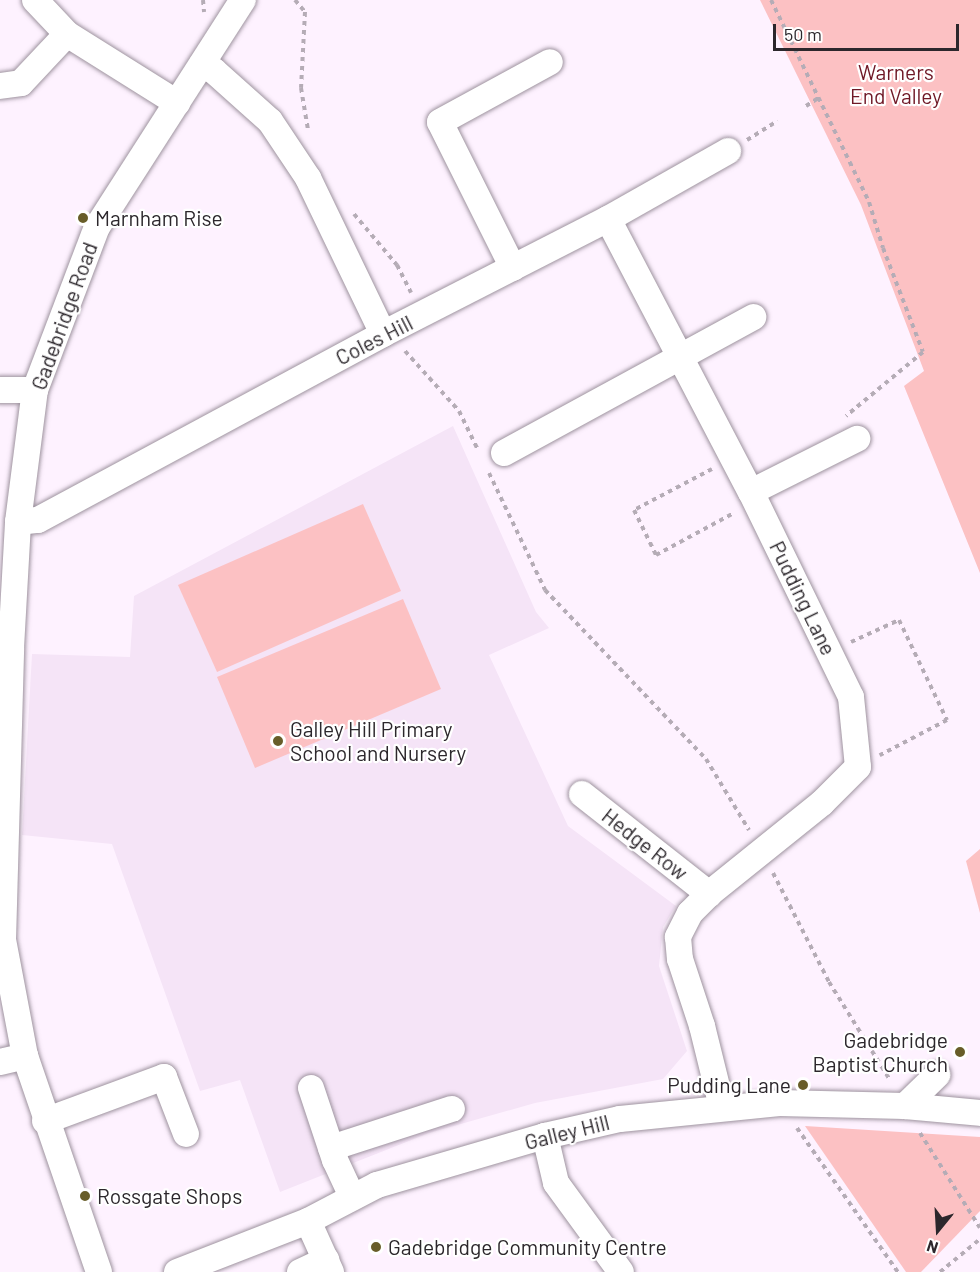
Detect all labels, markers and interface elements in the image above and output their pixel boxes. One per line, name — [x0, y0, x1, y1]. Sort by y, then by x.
scale bar — [776, 12, 962, 50]
text: 50 m — [784, 23, 822, 45]
park label: Warners End Valley — [850, 59, 942, 109]
place label: Marnham Rise — [95, 205, 223, 231]
marker: Marnham Rise — [76, 211, 90, 225]
street label: Gadebridge Road — [26, 239, 102, 393]
street label: Coles Hill — [331, 310, 417, 370]
street label: Pudding Lane — [765, 537, 841, 659]
place label: Galley Hill Primary School and Nursery — [290, 716, 466, 766]
marker: Galley Hill Primary School and Nursery — [271, 734, 285, 748]
street label: Hedge Row — [597, 803, 693, 885]
place label: Gadebridge Baptist Church — [813, 1027, 948, 1077]
marker: Gadebridge Baptist Church — [953, 1045, 967, 1059]
place label: Pudding Lane — [667, 1072, 791, 1098]
marker: Pudding Lane — [796, 1078, 810, 1092]
street label: Galley Hill — [522, 1109, 612, 1155]
place label: Rossgate Shops — [97, 1183, 242, 1209]
marker: Rossgate Shops — [78, 1189, 92, 1203]
north arrow — [908, 1200, 968, 1260]
place label: Gadebridge Community Centre — [388, 1234, 667, 1260]
text: N — [924, 1237, 940, 1258]
marker: Gadebridge Community Centre — [369, 1240, 383, 1254]

